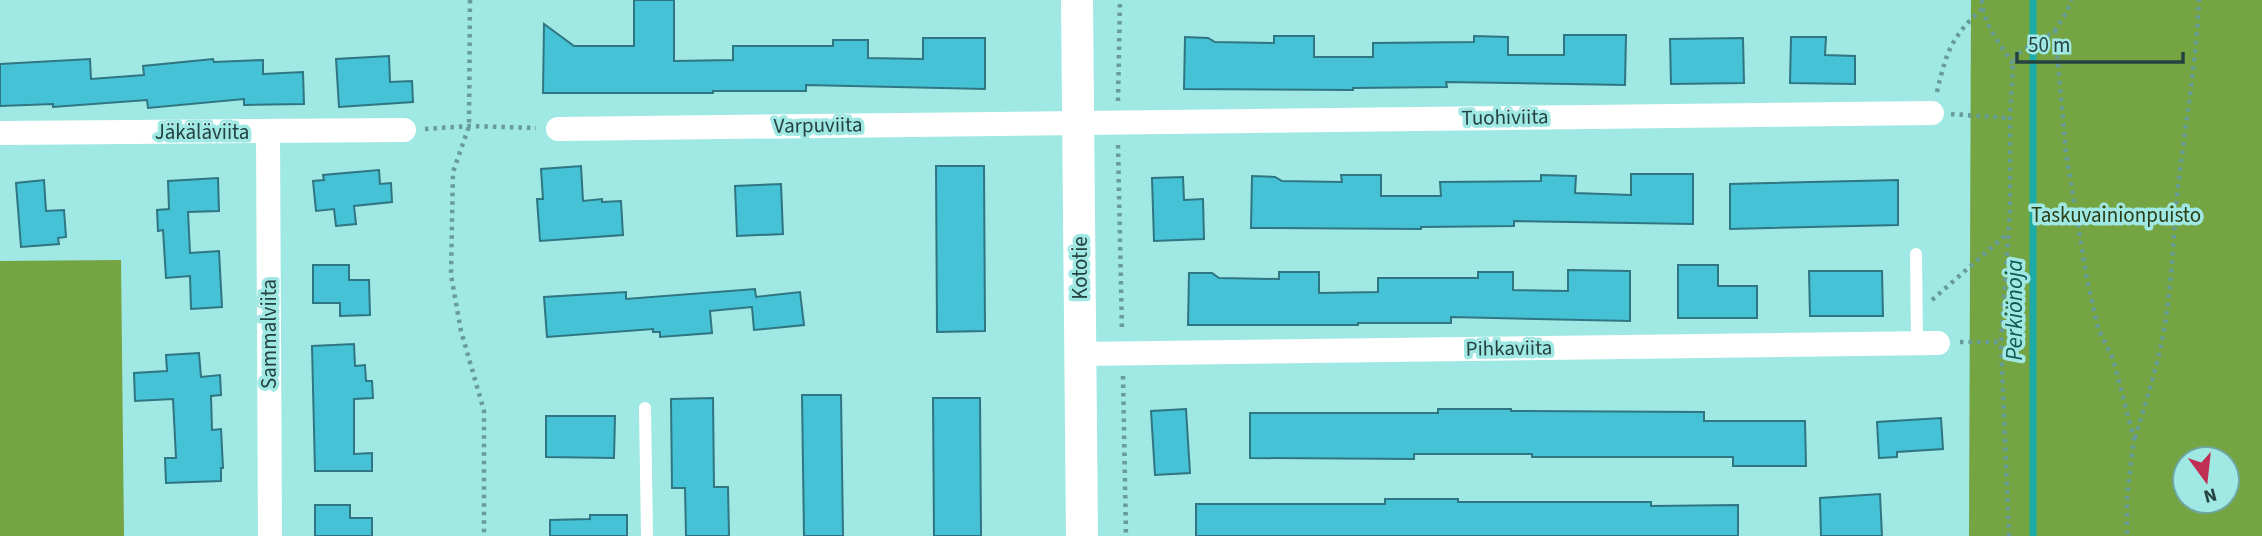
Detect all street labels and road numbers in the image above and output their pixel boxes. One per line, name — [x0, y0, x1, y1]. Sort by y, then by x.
street label: Tuohiviita — [1461, 101, 1549, 133]
street label: Varpuviita — [773, 109, 863, 141]
street label: Jäkäläviita — [155, 117, 249, 147]
street label: Kototie — [1065, 236, 1095, 300]
street label: Sammalviita — [254, 279, 284, 389]
street label: Pihkaviita — [1465, 332, 1553, 364]

